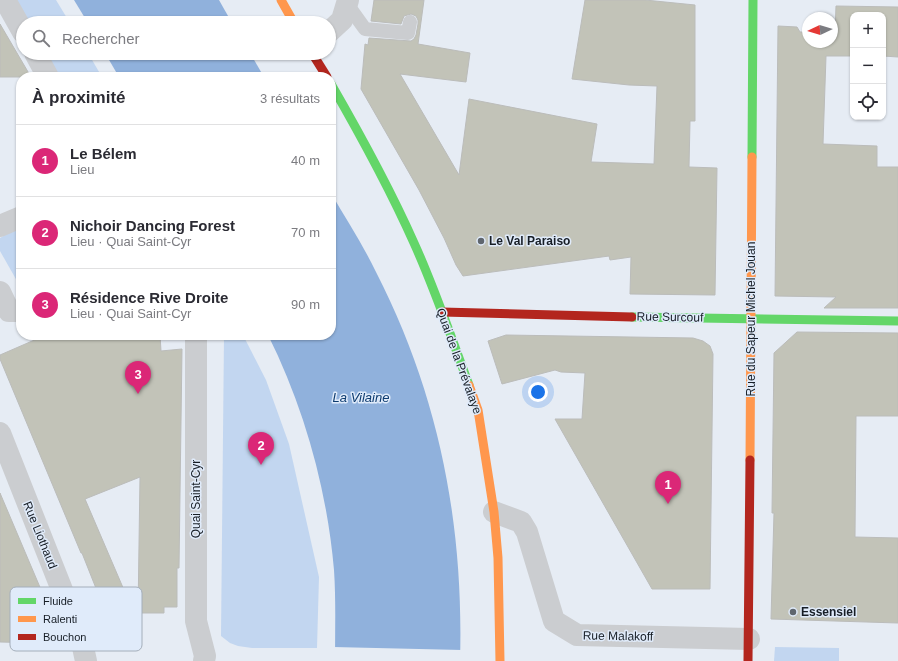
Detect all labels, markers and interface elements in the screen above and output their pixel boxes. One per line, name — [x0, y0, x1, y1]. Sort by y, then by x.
north arrow — [802, 12, 838, 48]
map controls — [850, 12, 886, 120]
button: + — [850, 12, 886, 48]
search box — [16, 16, 336, 60]
icon: search — [30, 27, 52, 49]
text: Rechercher — [62, 30, 140, 47]
button: − — [850, 48, 886, 84]
button: locate — [850, 84, 886, 120]
text: À proximité — [32, 88, 126, 107]
text: 3 résultats — [260, 91, 320, 106]
text: Le Bélem — [70, 145, 137, 162]
text: 1 — [41, 153, 49, 168]
text: 40 m — [291, 153, 320, 168]
text: Lieu — [70, 162, 95, 177]
text: Nichoir Dancing Forest — [70, 217, 235, 234]
text: 2 — [41, 225, 49, 240]
text: 70 m — [291, 225, 320, 240]
text: Lieu · Quai Saint-Cyr — [70, 234, 191, 249]
place label: Le Val Paraiso — [489, 234, 570, 248]
marker: Le Val Paraiso — [476, 236, 486, 246]
street label: Rue du Sapeur Michel Jouan — [744, 242, 758, 396]
text: Résidence Rive Droite — [70, 289, 228, 306]
text: 3 — [41, 297, 49, 312]
text: 90 m — [291, 297, 320, 312]
text: Lieu · Quai Saint-Cyr — [70, 306, 191, 321]
street label: Quai de la Prévalaye — [433, 306, 485, 416]
street label: Rue Surcouf — [637, 309, 704, 325]
pin: 3 — [125, 361, 151, 394]
your location — [528, 382, 548, 402]
water label: La Vilaine — [333, 390, 389, 405]
pin: 2 — [248, 432, 274, 465]
street label: Quai Saint-Cyr — [189, 460, 203, 538]
pin: 1 — [655, 471, 681, 504]
street label: Rue Liothaud — [20, 499, 60, 571]
legend — [10, 587, 142, 651]
text: Fluide — [43, 595, 73, 607]
place label: Essensiel — [801, 605, 856, 619]
marker: Essensiel — [788, 607, 798, 617]
text: Ralenti — [43, 613, 77, 625]
street label: Rue Malakoff — [583, 628, 654, 644]
text: Bouchon — [43, 631, 86, 643]

